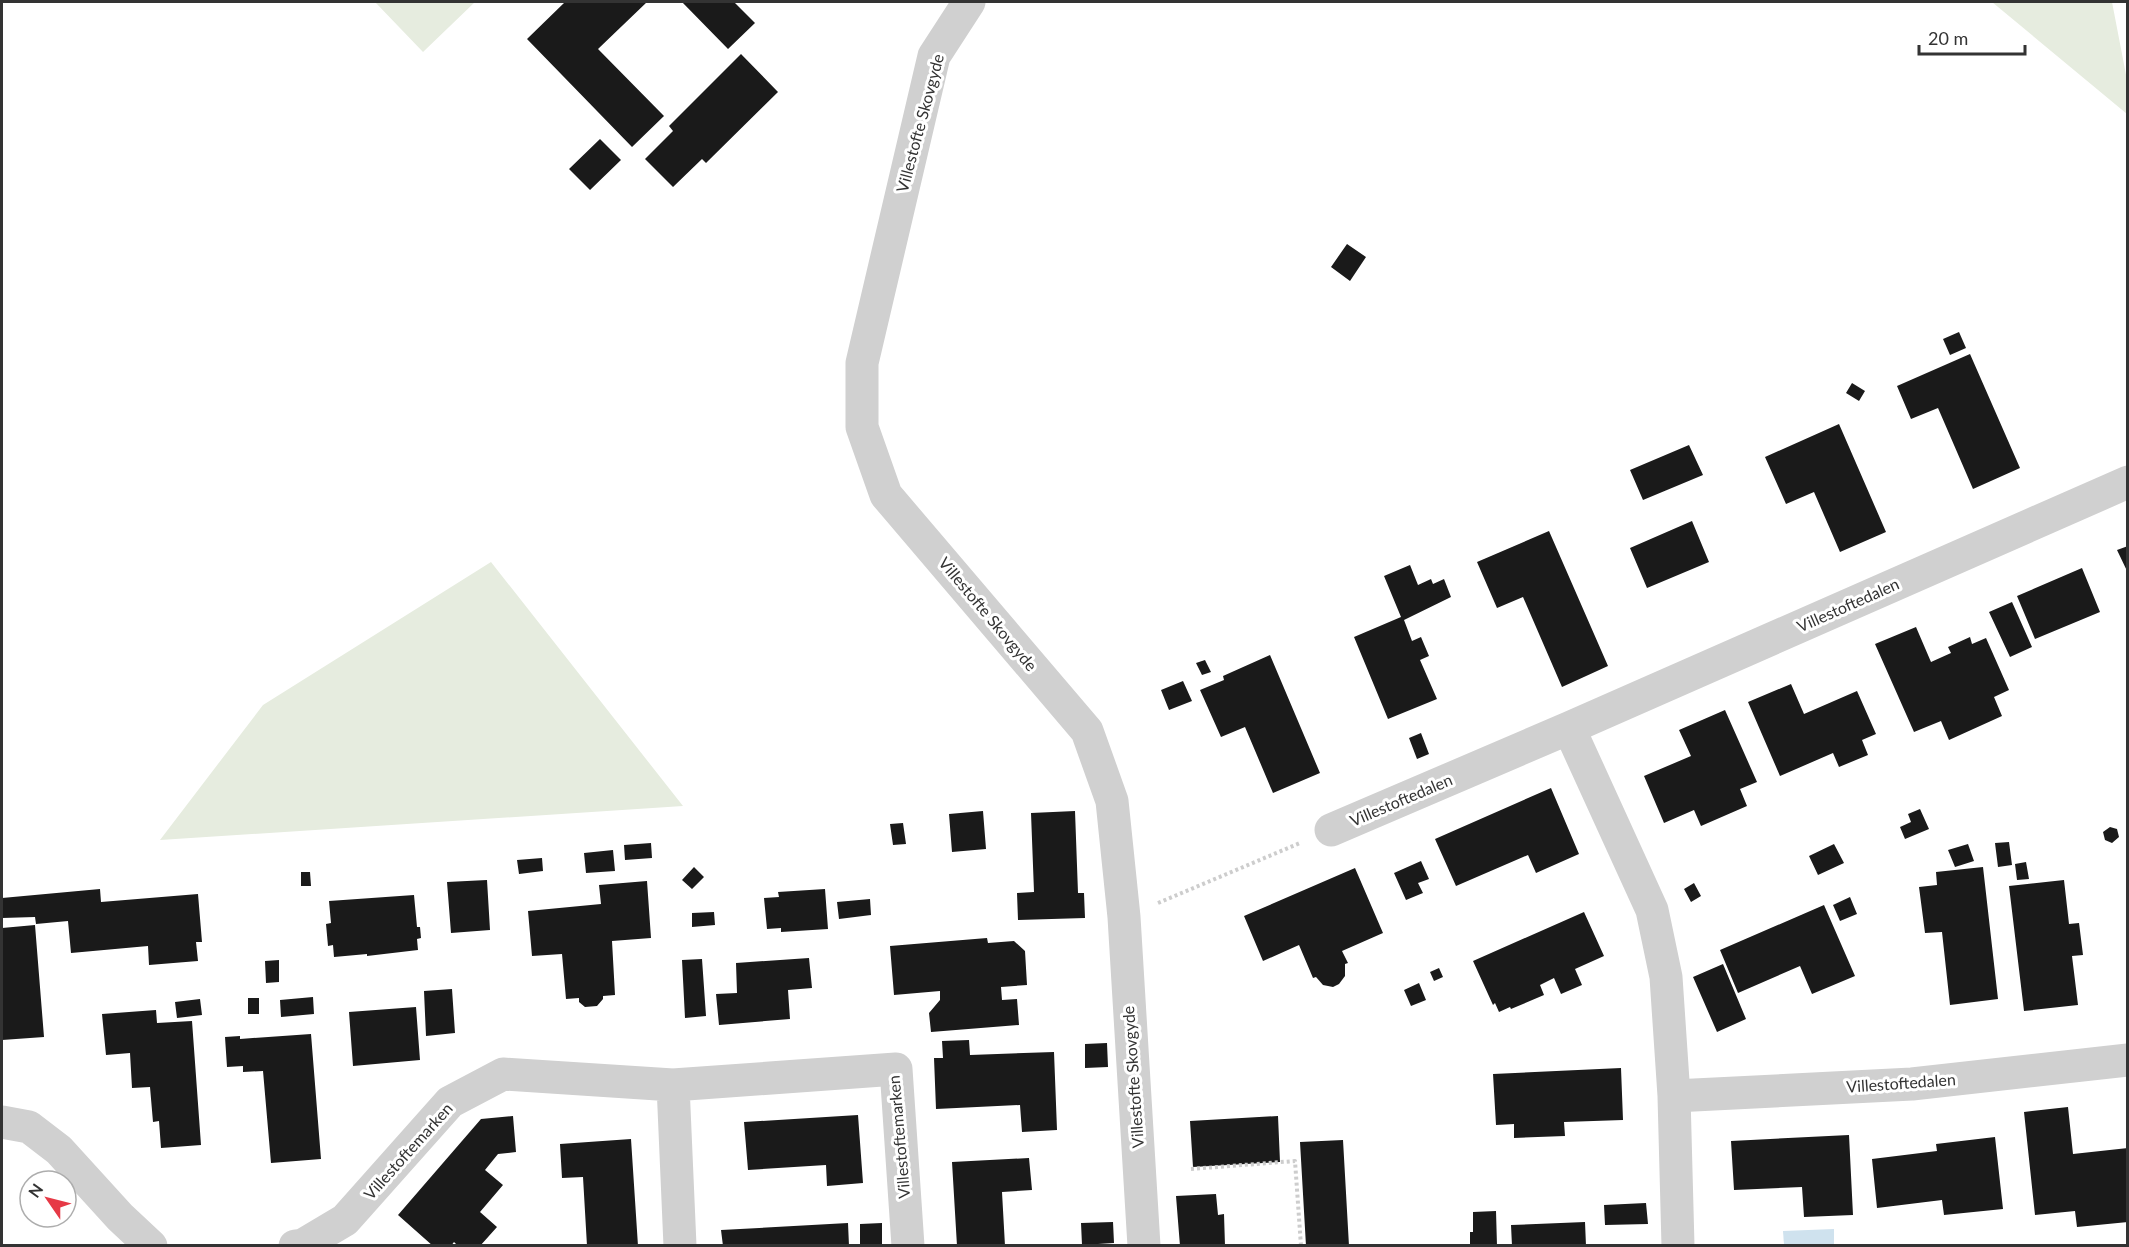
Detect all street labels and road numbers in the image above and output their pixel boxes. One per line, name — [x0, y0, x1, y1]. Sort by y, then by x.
street label: Villestofte Skovgyde — [892, 52, 947, 194]
street label: Villestofte Skovgyde — [935, 553, 1041, 674]
street label: Villestoftedalen — [1794, 574, 1902, 636]
street label: Villestoftedalen — [1347, 769, 1455, 830]
street label: Villestofte Skovgyde — [1118, 1005, 1147, 1149]
street label: Villestoftedalen — [1846, 1069, 1956, 1096]
street label: Villestoftemarken — [884, 1075, 913, 1199]
street label: Villestoftemarken — [359, 1098, 456, 1203]

